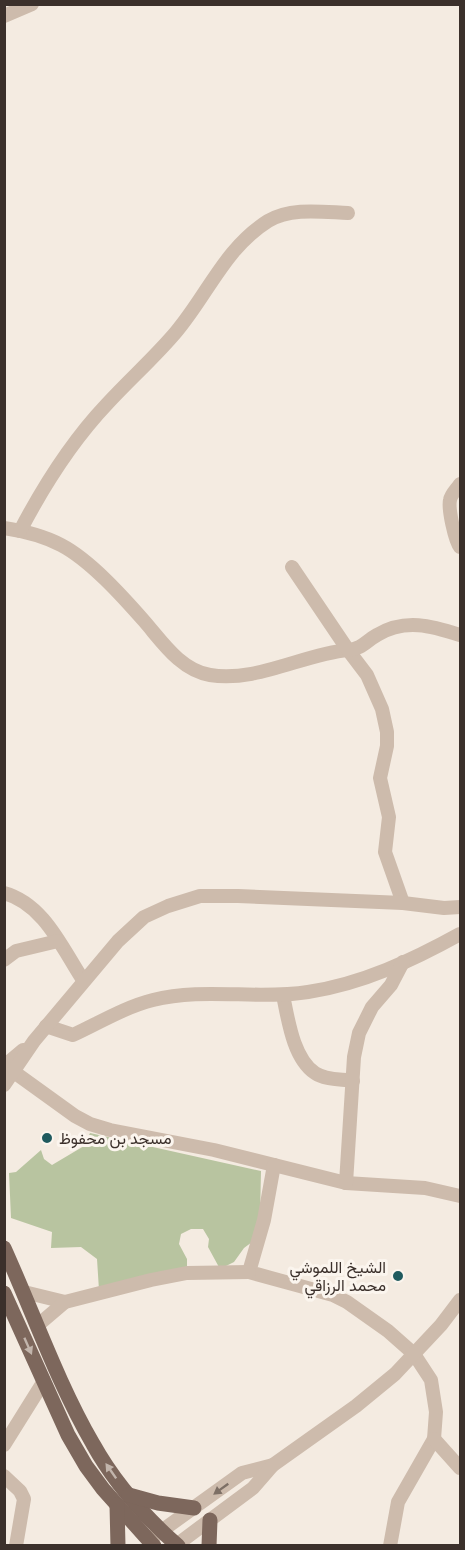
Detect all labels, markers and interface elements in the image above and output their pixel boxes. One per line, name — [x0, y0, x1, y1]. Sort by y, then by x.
place label: مسجد بن محفوظ — [59, 1129, 172, 1149]
marker: مسجد بن محفوظ — [40, 1131, 54, 1145]
place label: الشيخ اللموشي محمد الرزاقي — [290, 1258, 386, 1299]
marker: الشيخ اللموشي محمد الرزاقي — [391, 1269, 405, 1283]
one-way arrow — [24, 1337, 33, 1355]
one-way arrow — [105, 1463, 117, 1479]
one-way arrow — [213, 1483, 229, 1495]

